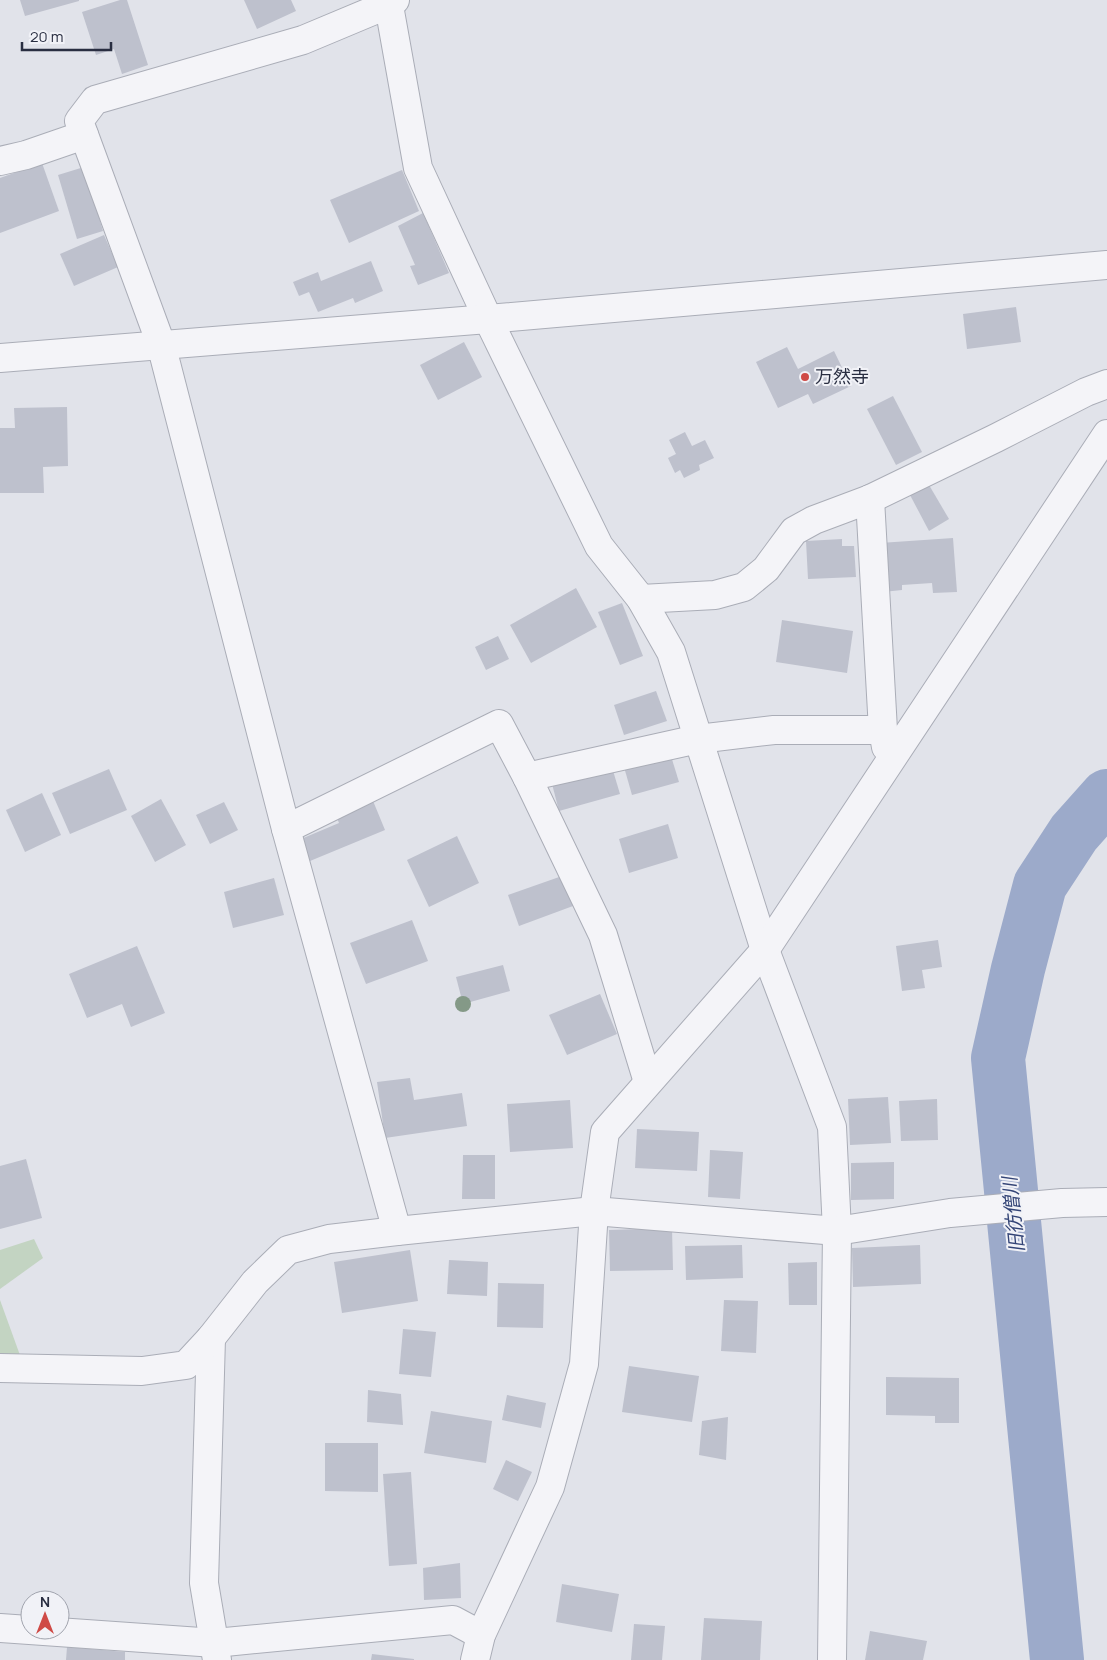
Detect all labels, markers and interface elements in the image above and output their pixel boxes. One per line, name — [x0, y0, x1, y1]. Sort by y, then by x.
scale bar — [22, 20, 111, 52]
text: 20 m — [30, 26, 63, 47]
place label: 万然寺 — [815, 364, 869, 388]
marker: 万然寺 — [799, 371, 811, 383]
water label: 旧彷僧川 — [996, 1174, 1030, 1254]
north arrow — [20, 1590, 70, 1640]
text: N — [40, 1592, 50, 1611]

